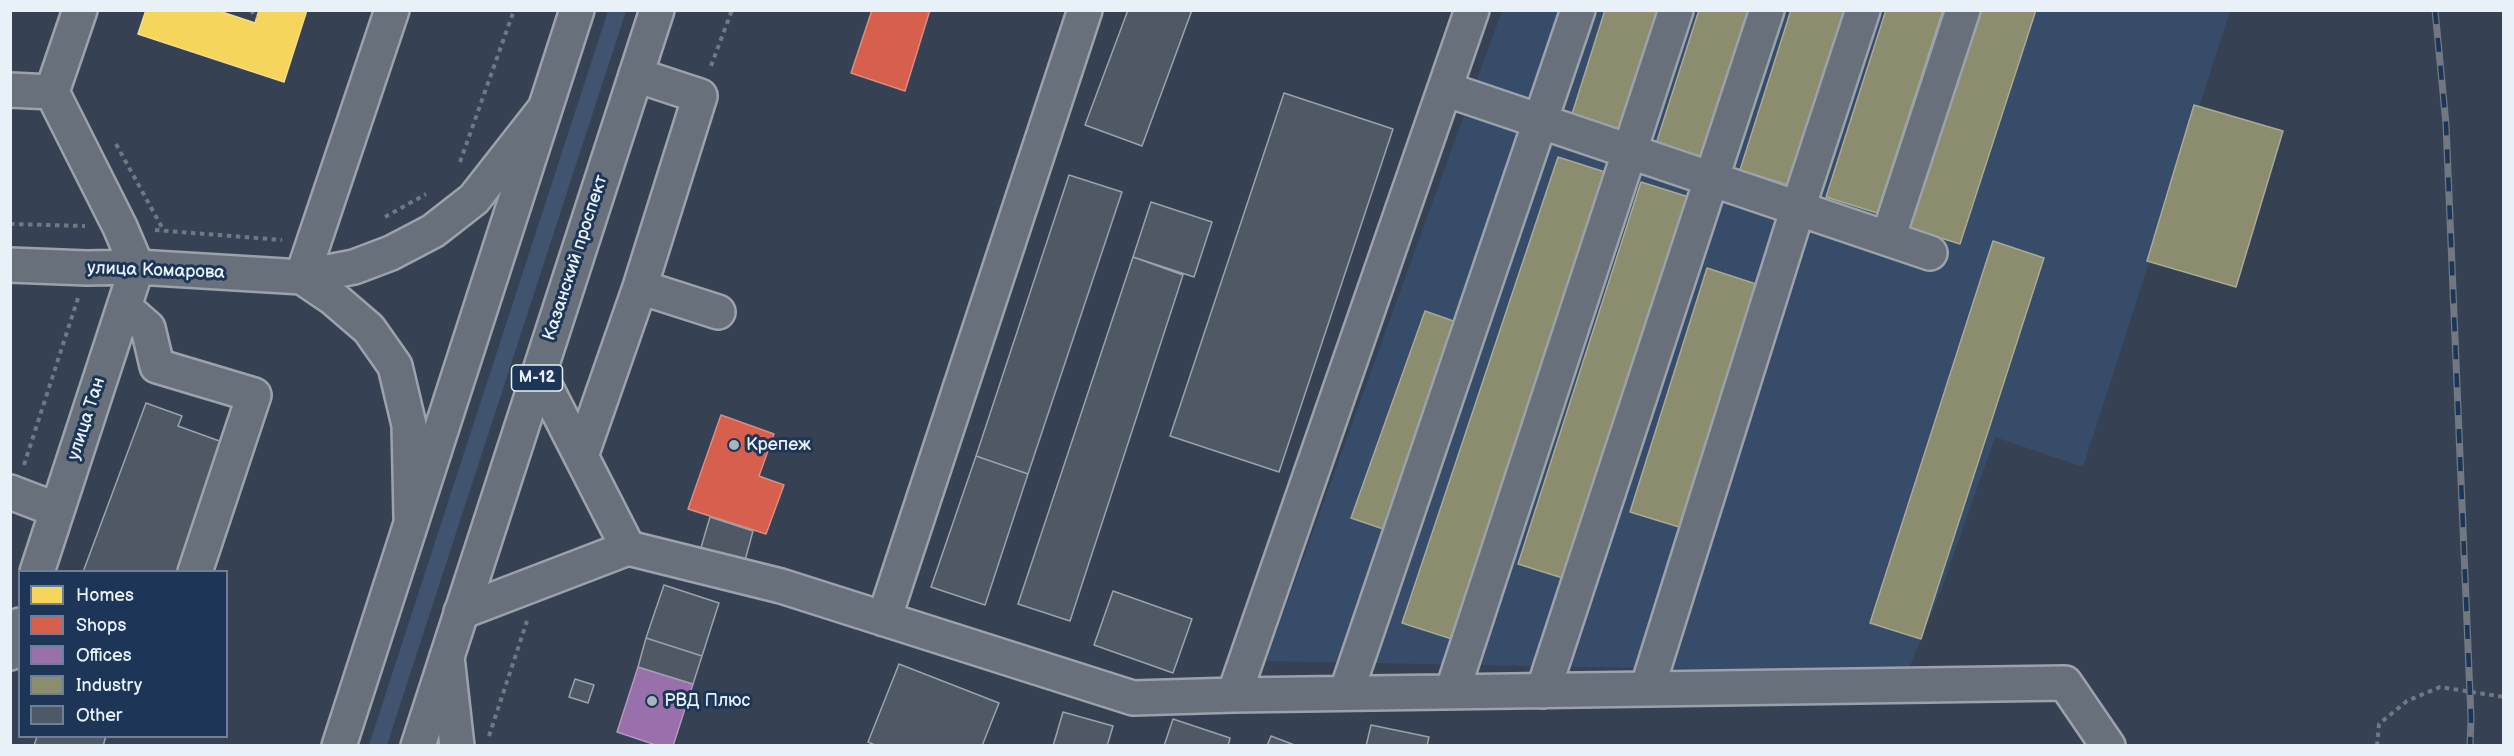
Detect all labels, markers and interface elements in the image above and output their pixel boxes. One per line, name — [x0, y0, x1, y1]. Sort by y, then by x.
street label: Казанский проспект — [539, 173, 613, 343]
street label: улица Комарова — [87, 258, 225, 284]
road number: М-12 — [512, 365, 562, 391]
street label: улица Тан — [63, 375, 111, 463]
place label: Крепеж — [746, 434, 811, 456]
marker: Крепеж — [727, 438, 741, 452]
legend — [18, 570, 228, 738]
text: Homes — [76, 585, 134, 606]
text: Shops — [76, 615, 126, 636]
text: Offices — [76, 645, 132, 666]
text: Industry — [76, 675, 142, 696]
place label: РВД Плюс — [664, 690, 750, 712]
marker: РВД Плюс — [645, 694, 659, 708]
text: Other — [76, 705, 122, 726]

